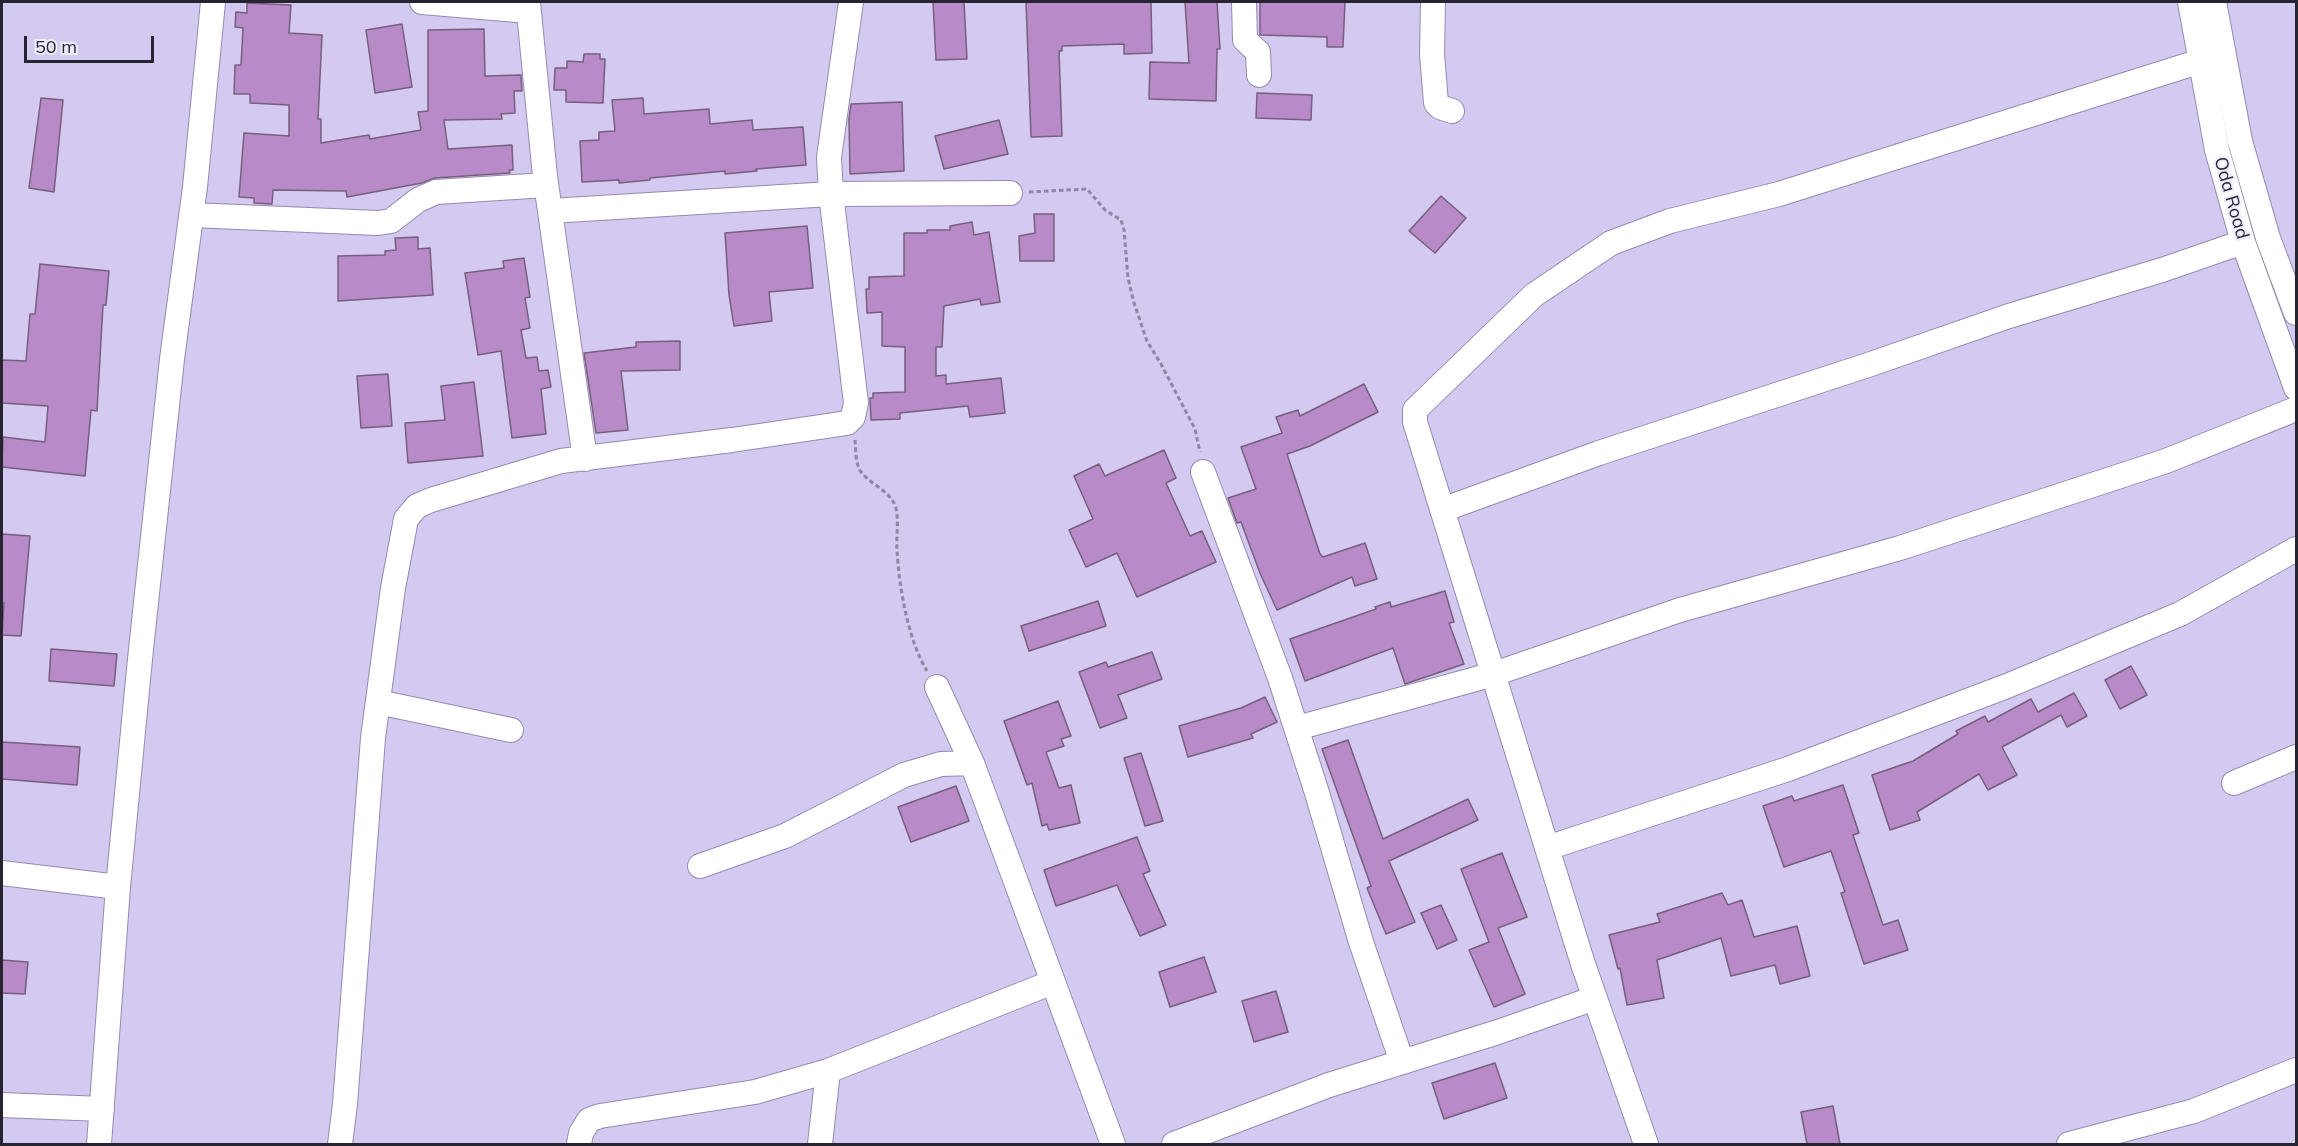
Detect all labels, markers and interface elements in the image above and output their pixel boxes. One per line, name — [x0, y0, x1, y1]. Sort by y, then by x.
scale bar — [27, 24, 158, 62]
text: 50 m — [35, 35, 77, 58]
street label: Oda Road — [2209, 154, 2253, 242]

